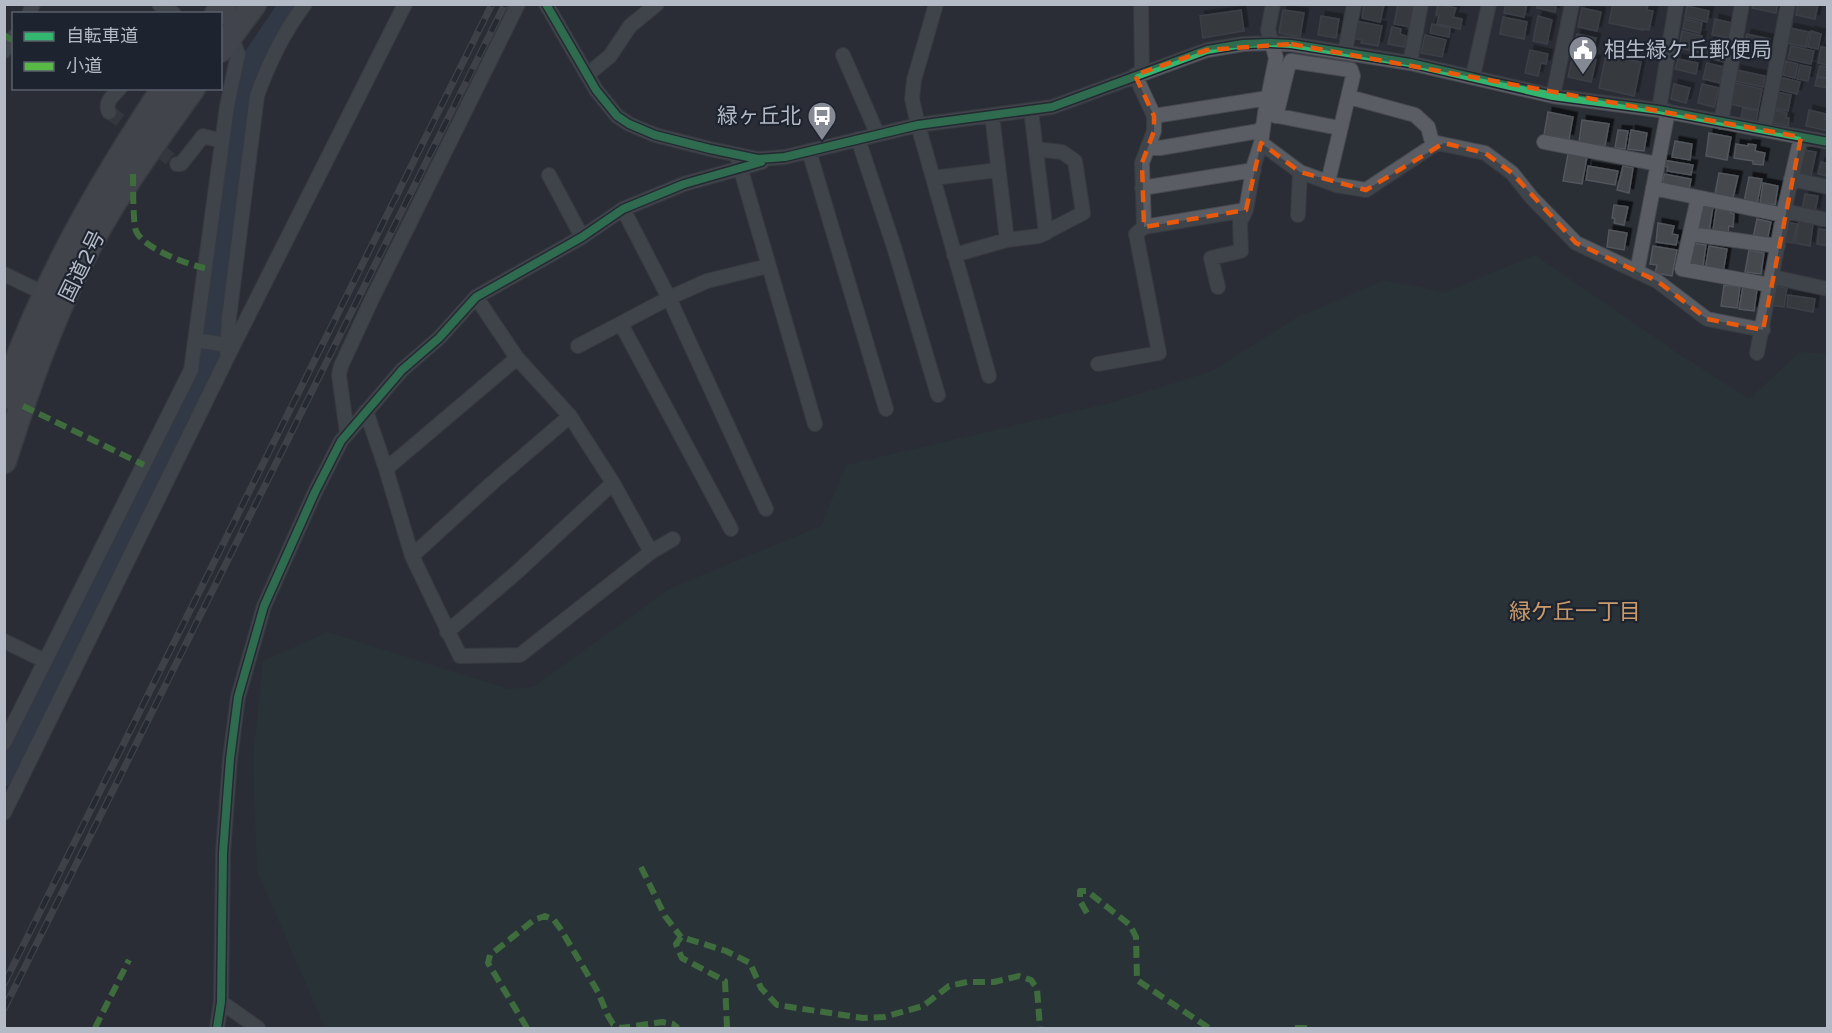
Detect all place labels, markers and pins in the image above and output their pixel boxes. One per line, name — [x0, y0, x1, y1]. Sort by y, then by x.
public building icon: 相生緑ケ丘郵便局 — [1567, 34, 1599, 76]
place label: 相生緑ケ丘郵便局 — [1604, 38, 1772, 63]
bus stop icon: 緑ヶ丘北 — [806, 100, 838, 142]
place label: 緑ヶ丘北 — [717, 104, 801, 129]

